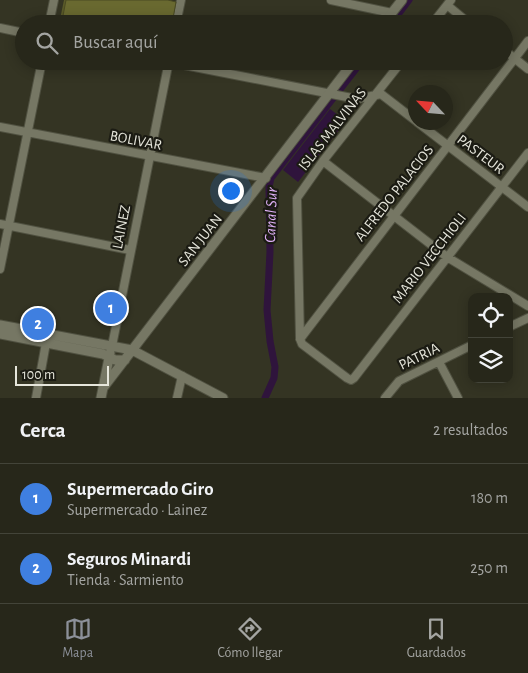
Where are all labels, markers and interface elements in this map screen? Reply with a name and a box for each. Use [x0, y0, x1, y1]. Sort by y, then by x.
search box [15, 15, 513, 70]
icon: search [33, 29, 61, 57]
text: Buscar aquí [73, 33, 158, 52]
street label: ISLAS MALVINAS [296, 85, 369, 173]
north arrow [408, 85, 453, 130]
street label: BOLIVAR [109, 128, 163, 153]
street label: PASTEUR [454, 132, 507, 177]
street label: ALFREDO PALACIOS [352, 142, 436, 244]
your location [218, 178, 244, 204]
water label: Canal Sur [262, 186, 280, 243]
street label: LAINEZ [110, 204, 133, 250]
street label: MARIO VECCHIOLI [390, 211, 469, 306]
street label: SAN JUAN [176, 212, 225, 269]
pin: 1 [95, 289, 127, 327]
map controls [468, 293, 513, 383]
button: locate [468, 293, 513, 338]
pin: 2 [22, 305, 54, 343]
button: layers [468, 338, 513, 383]
street label: PATRIA [396, 340, 442, 373]
scale bar [15, 363, 109, 386]
text: 100 m [22, 368, 55, 382]
text: Cerca [20, 420, 66, 441]
text: 2 resultados [433, 422, 508, 438]
text: Supermercado Giro [67, 480, 214, 499]
text: 1 [33, 490, 39, 506]
text: 180 m [471, 490, 508, 506]
text: Supermercado · Lainez [67, 502, 207, 518]
text: Seguros Minardi [67, 550, 191, 569]
text: 2 [32, 560, 40, 576]
text: 250 m [470, 560, 508, 576]
text: Tienda · Sarmiento [67, 572, 184, 588]
tab: Mapa [62, 615, 93, 662]
tab: Cómo llegar [218, 615, 282, 662]
tab: Guardados [407, 615, 466, 662]

